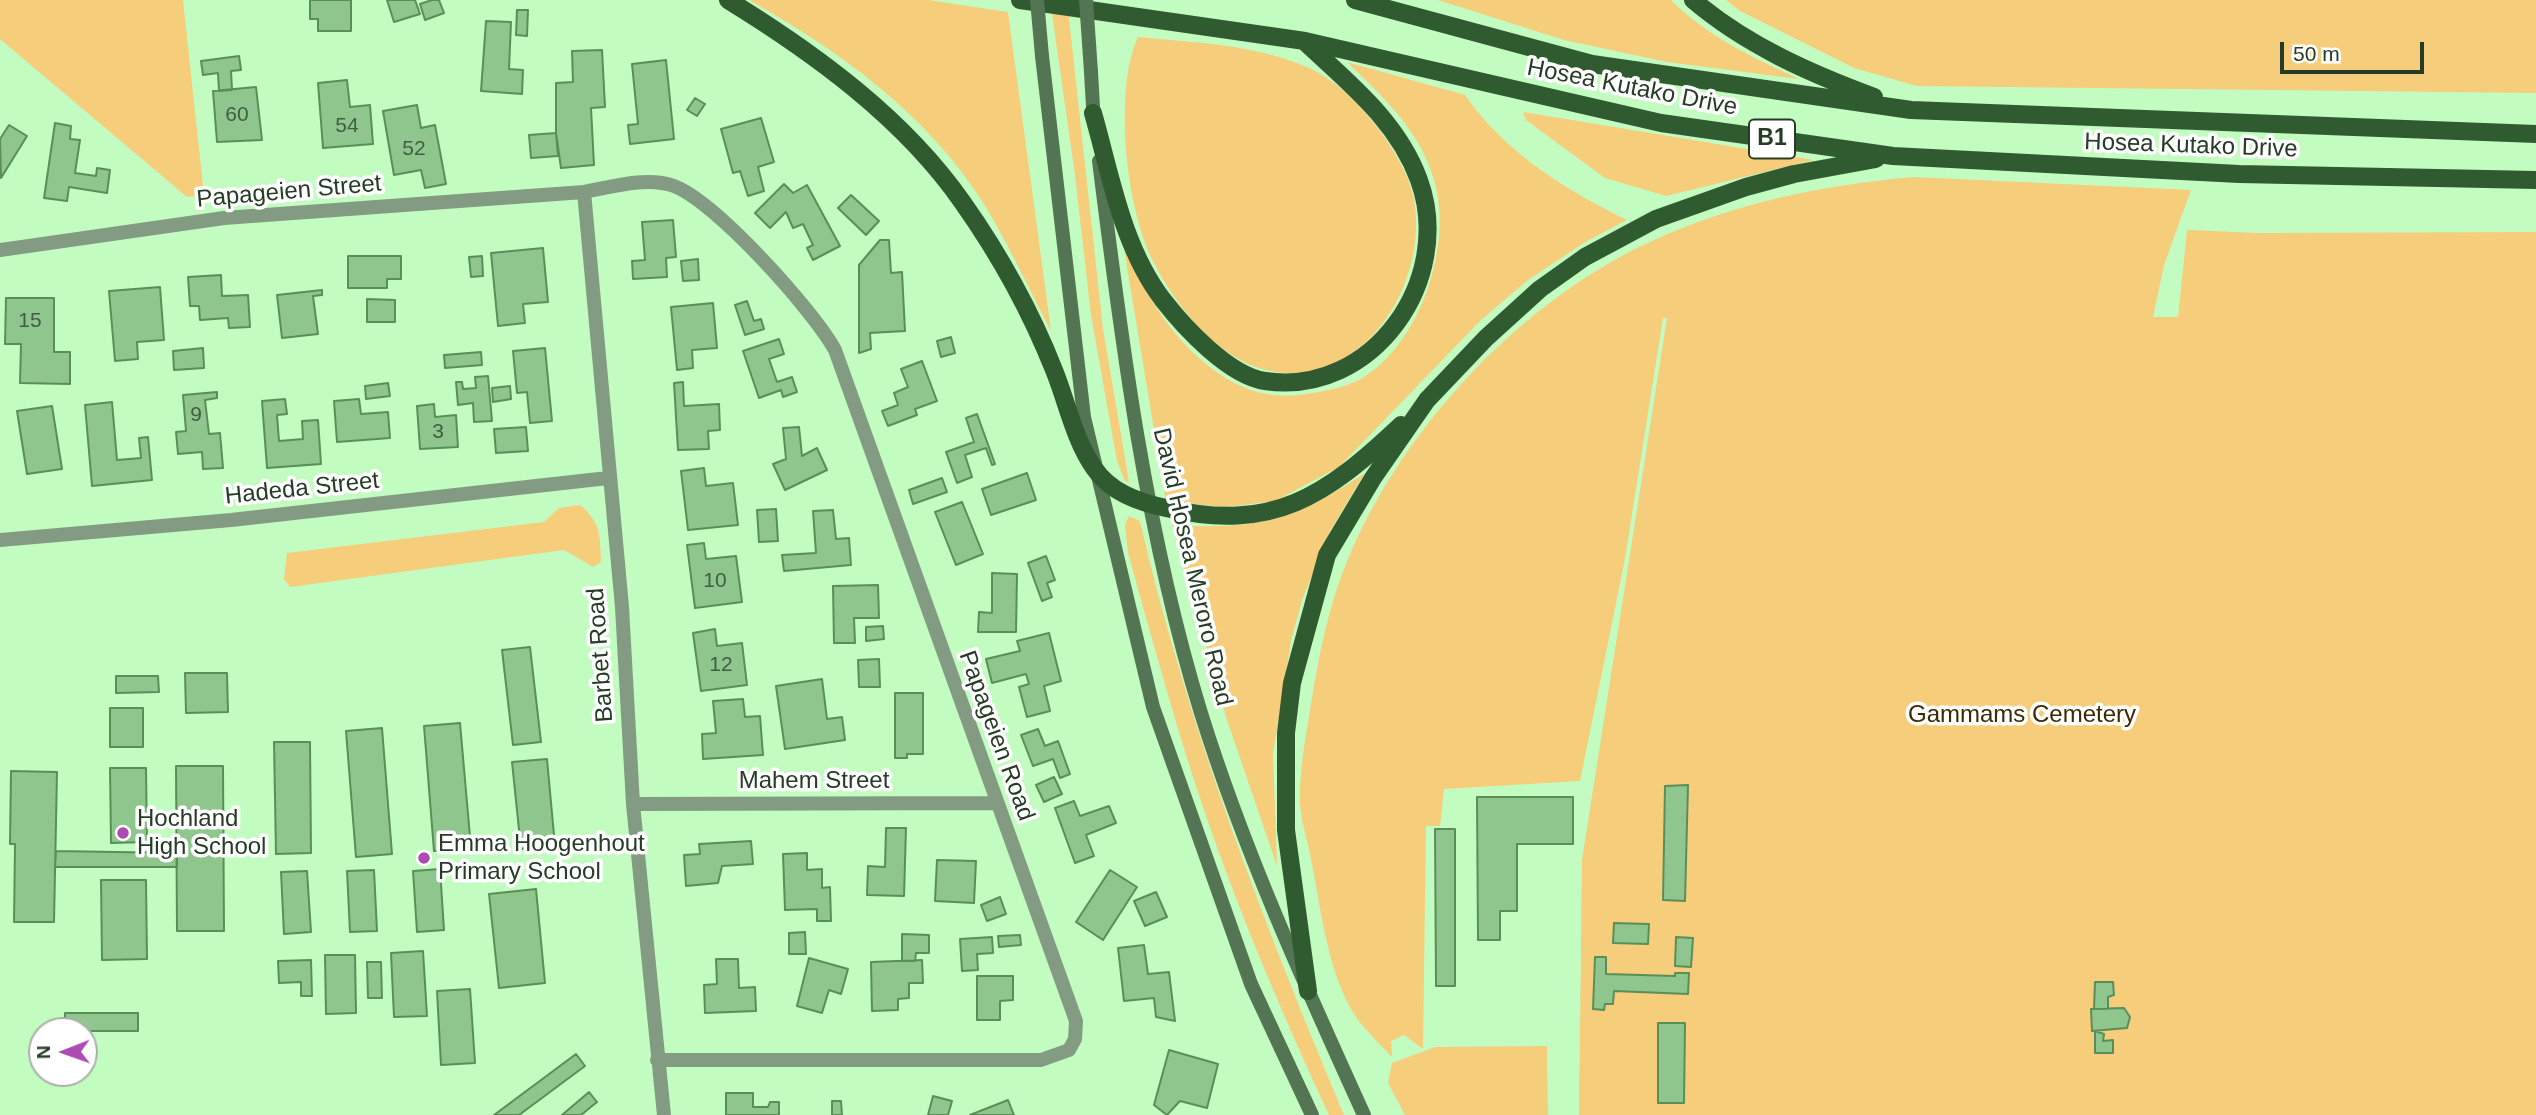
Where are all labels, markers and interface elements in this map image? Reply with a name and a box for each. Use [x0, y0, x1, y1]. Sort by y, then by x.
scale bar [2284, 28, 2428, 72]
text: 50 m [2293, 42, 2340, 65]
street label: Hosea Kutako Drive [1524, 54, 1740, 122]
house number: 60 [225, 102, 249, 128]
house number: 54 [335, 113, 359, 139]
road number: B1 [1749, 120, 1795, 158]
street label: Hosea Kutako Drive [2084, 128, 2298, 164]
house number: 52 [402, 136, 426, 162]
street label: Papageien Street [195, 170, 383, 214]
house number: 15 [18, 308, 42, 334]
house number: 9 [190, 402, 202, 428]
house number: 3 [432, 419, 444, 445]
street label: David Hosea Meroro Road [1146, 425, 1238, 709]
street label: Hadeda Street [224, 467, 380, 511]
house number: 10 [703, 568, 727, 594]
street label: Barbet Road [582, 587, 620, 723]
street label: Papageien Road [952, 647, 1040, 825]
house number: 12 [709, 652, 733, 678]
park label: Gammams Cemetery [1908, 701, 2136, 729]
street label: Mahem Street [739, 767, 889, 795]
place label: Hochland High School [137, 805, 266, 861]
marker: Hochland High School [115, 825, 131, 841]
place label: Emma Hoogenhout Primary School [438, 830, 645, 886]
marker: Emma Hoogenhout Primary School [416, 850, 432, 866]
north arrow [28, 1017, 98, 1087]
text: N [33, 1045, 54, 1059]

